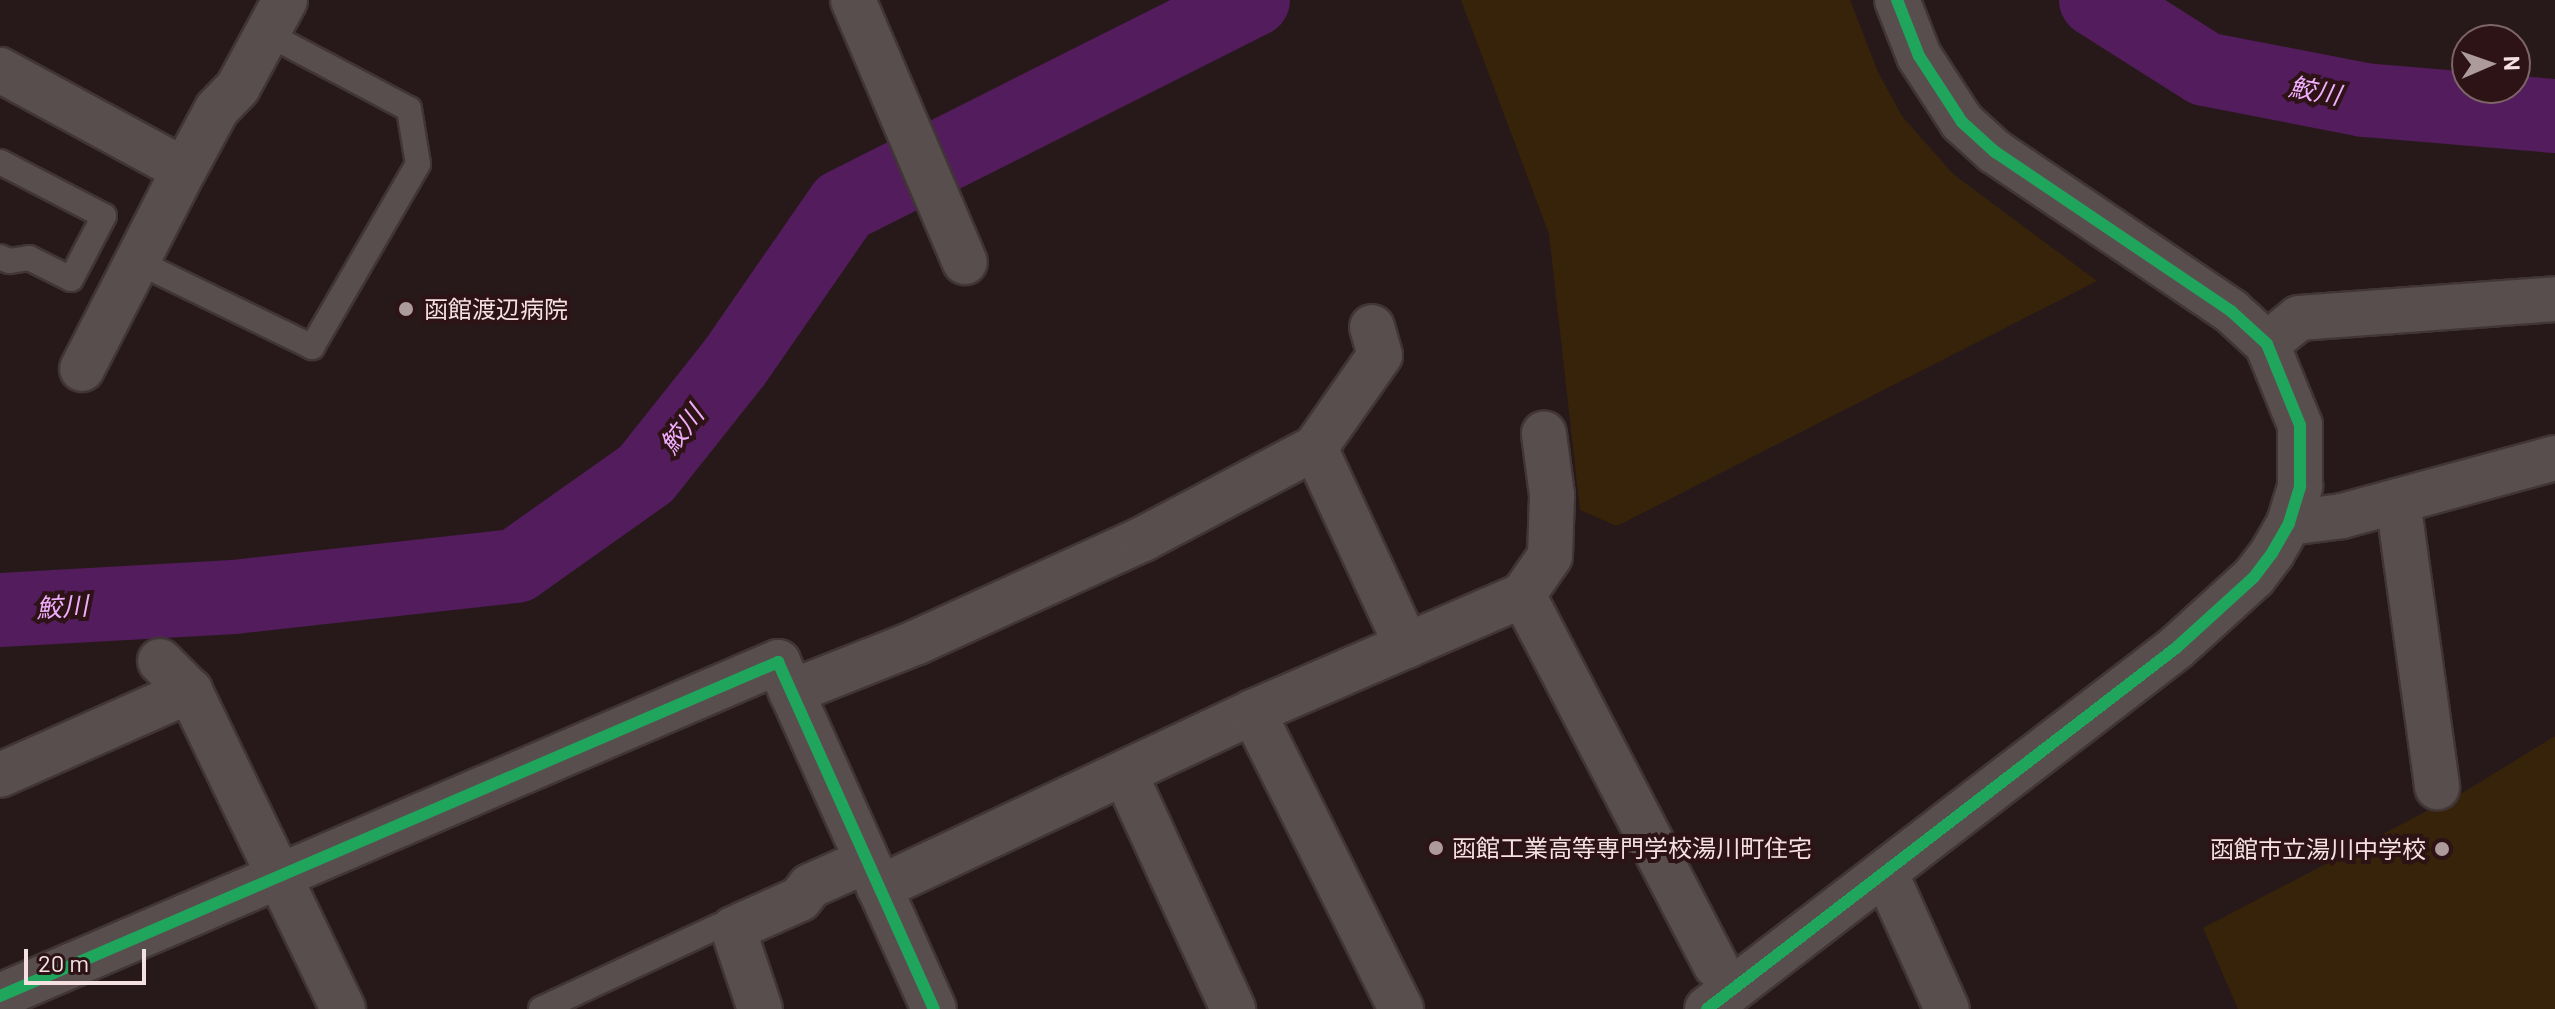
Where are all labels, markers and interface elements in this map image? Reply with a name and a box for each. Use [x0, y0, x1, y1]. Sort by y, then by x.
north arrow [2451, 24, 2531, 104]
text: N [2500, 55, 2526, 71]
water label: 鮫川 [2287, 70, 2343, 110]
place label: 函館渡辺病院 [424, 295, 568, 323]
marker: 函館渡辺病院 [395, 298, 417, 320]
water label: 鮫川 [653, 399, 709, 459]
water label: 鮫川 [35, 589, 89, 623]
place label: 函館工業高等専門学校湯川町住宅 [1452, 834, 1812, 862]
place label: 函館市立湯川中学校 [2210, 835, 2426, 863]
marker: 函館工業高等専門学校湯川町住宅 [1427, 839, 1445, 857]
marker: 函館市立湯川中学校 [2433, 840, 2451, 858]
scale bar [28, 933, 150, 983]
text: 20 m [38, 948, 89, 977]

